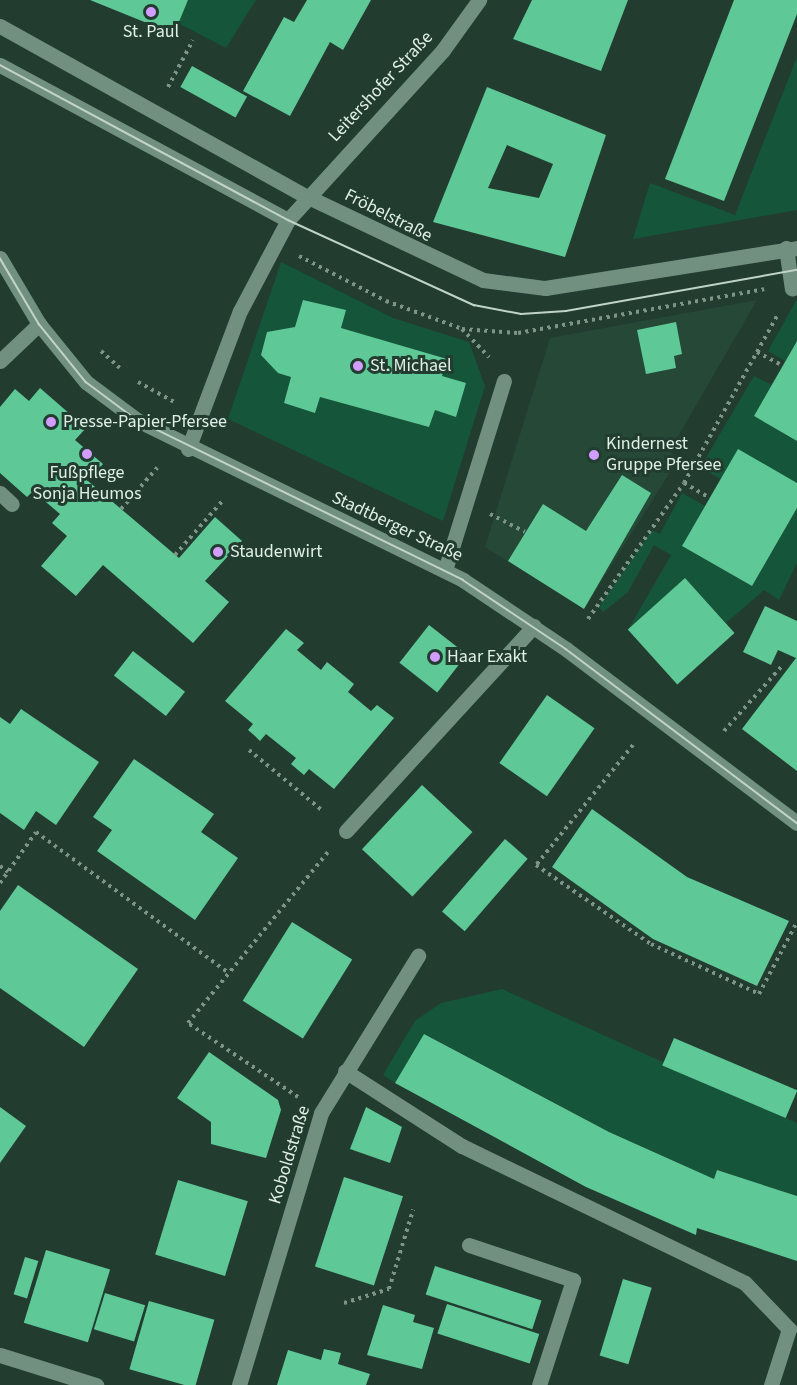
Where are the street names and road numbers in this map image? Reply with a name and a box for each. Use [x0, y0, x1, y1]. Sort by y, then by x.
street label: Leitershofer Straße [324, 27, 438, 147]
street label: Fröbelstraße [341, 185, 435, 247]
street label: Stadtberger Straße [328, 487, 466, 567]
street label: Koboldstraße [265, 1103, 315, 1207]

